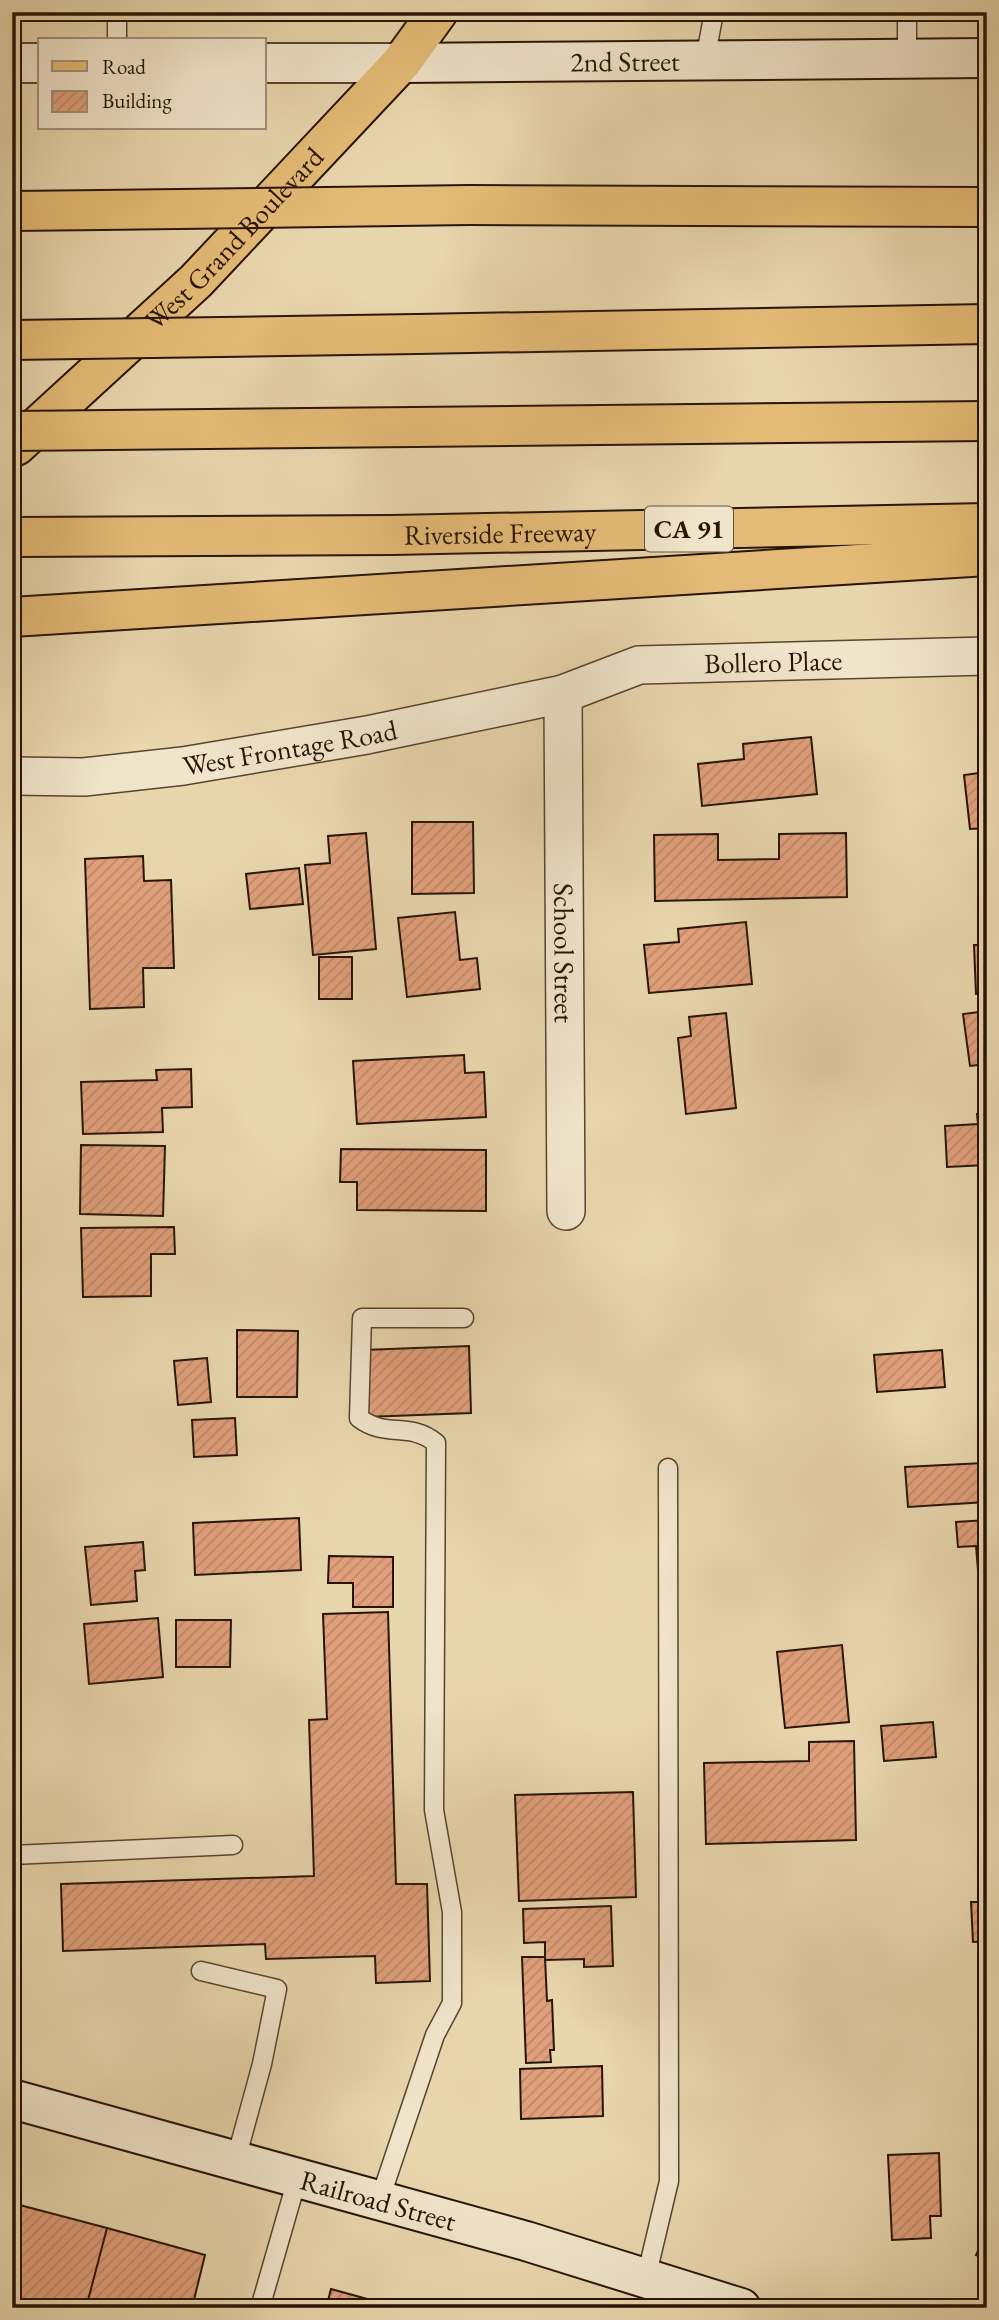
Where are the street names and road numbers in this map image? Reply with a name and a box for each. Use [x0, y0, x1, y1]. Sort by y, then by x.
street label: 2nd Street [570, 43, 680, 80]
street label: West Grand Boulevard [136, 138, 332, 338]
road number: CA 91 [645, 506, 733, 552]
street label: Riverside Freeway [403, 513, 597, 553]
street label: Bollero Place [704, 642, 843, 681]
street label: West Frontage Road [180, 711, 401, 784]
street label: School Street [546, 883, 583, 1023]
street label: Railroad Street [296, 2162, 460, 2239]

